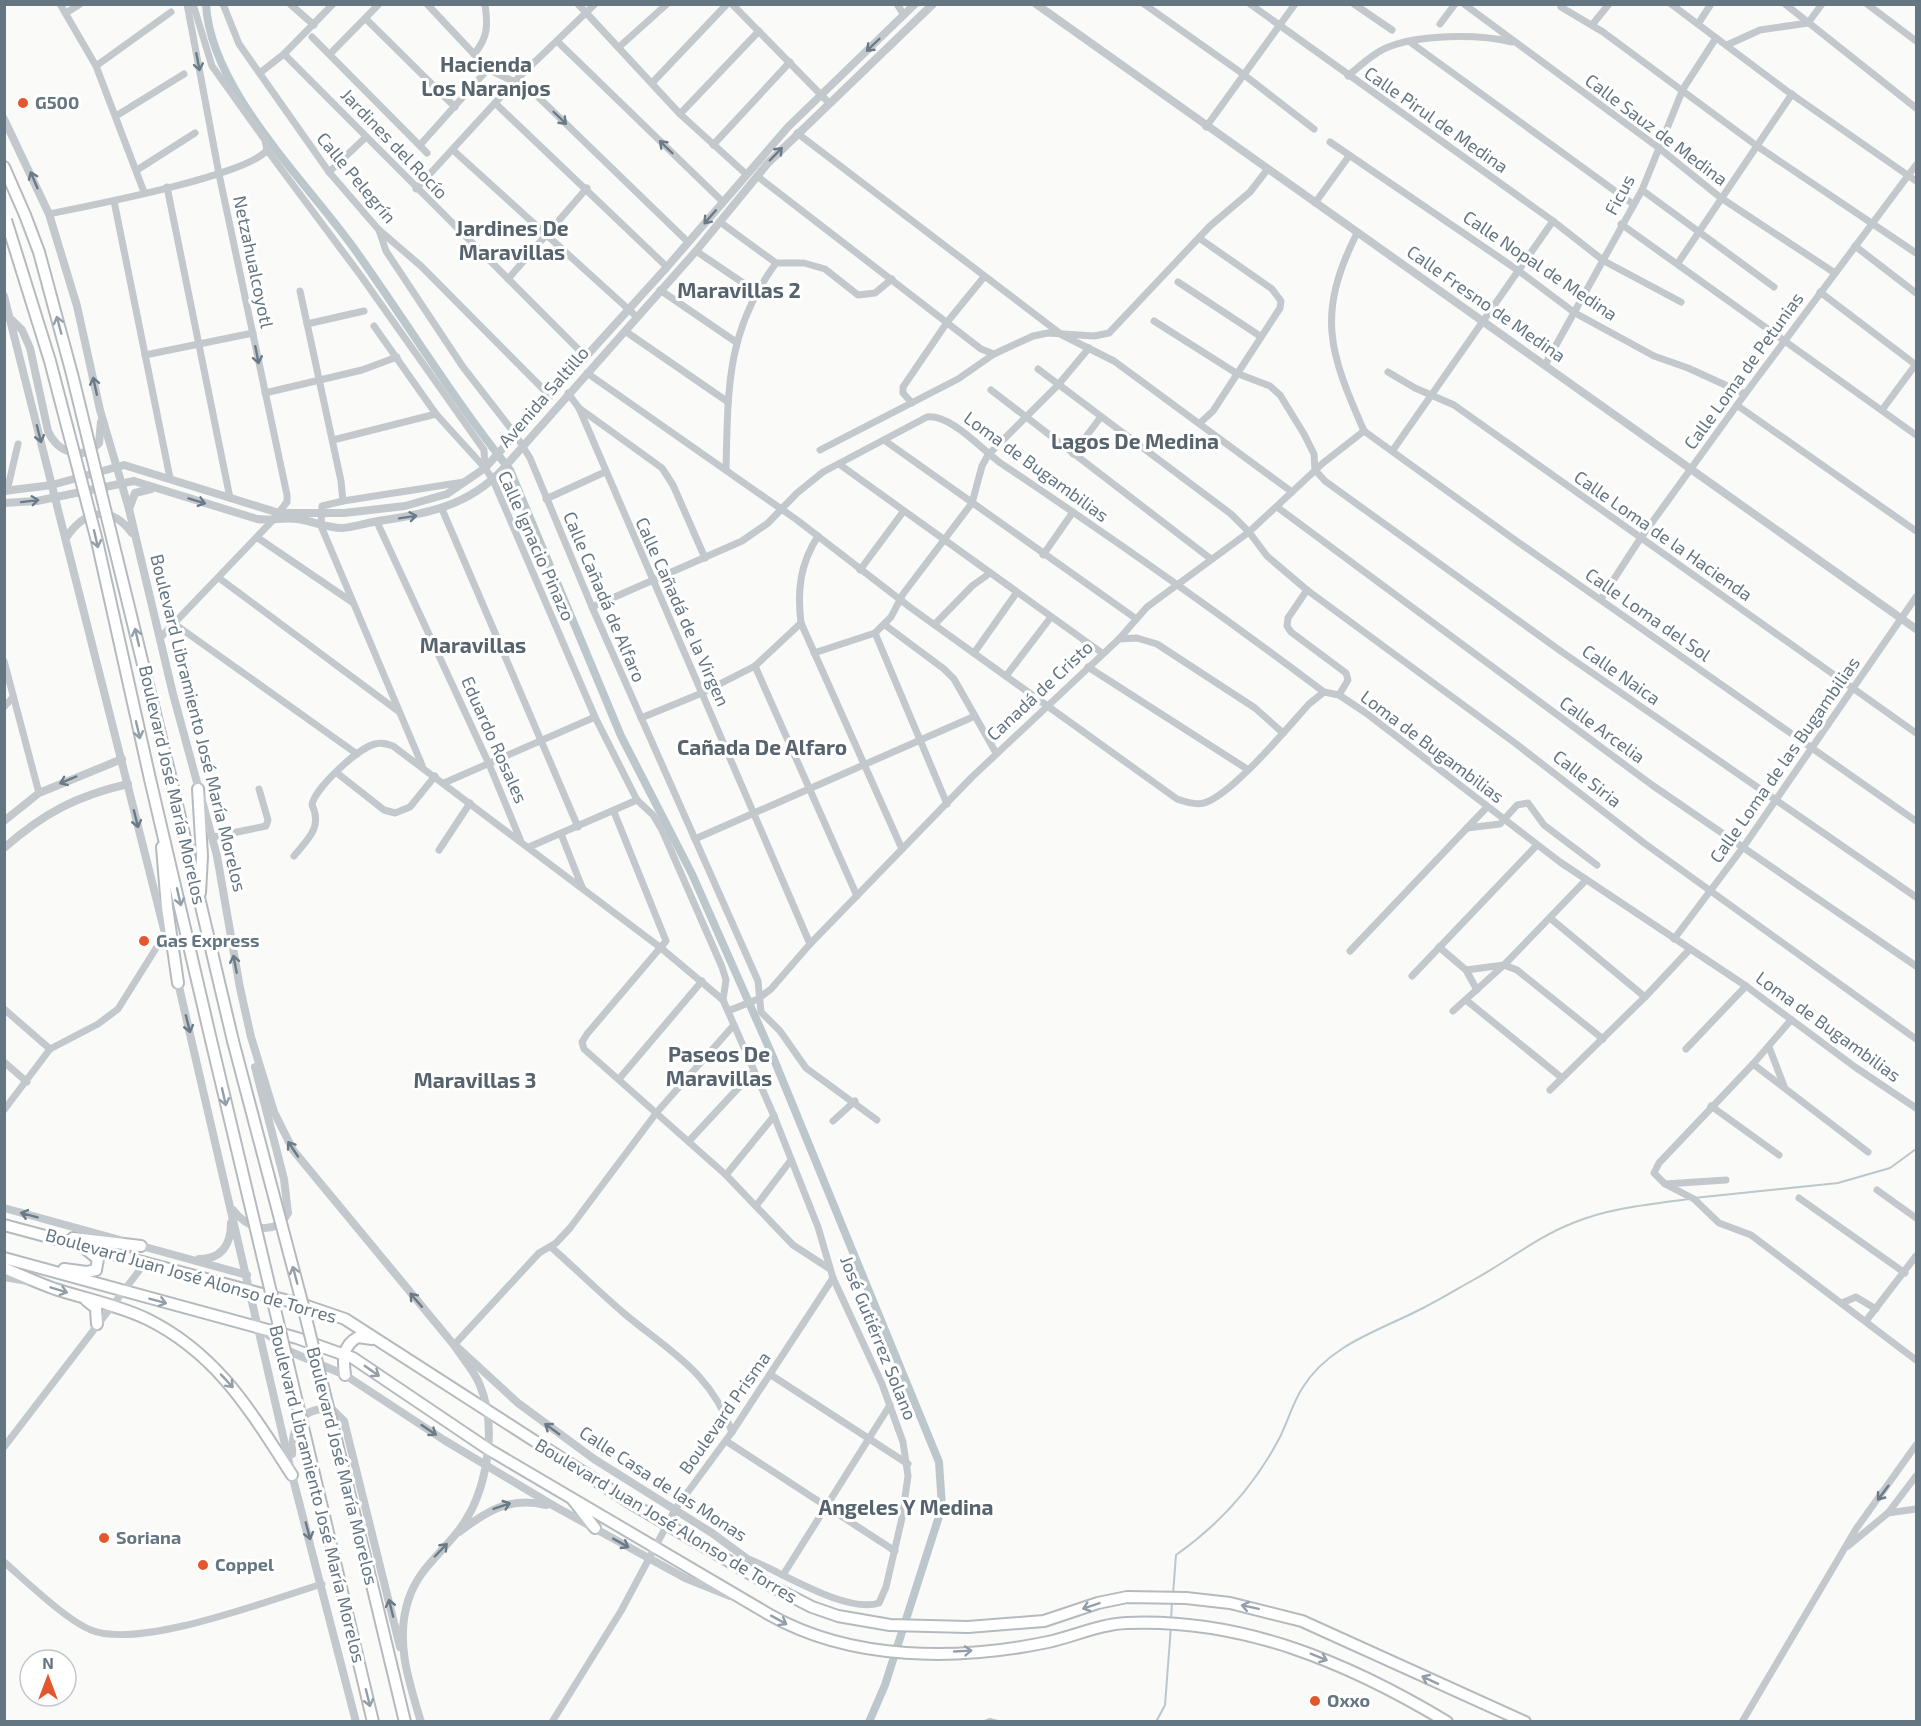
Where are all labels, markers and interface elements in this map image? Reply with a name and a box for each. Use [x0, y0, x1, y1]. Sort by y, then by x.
one-way arrow [865, 37, 880, 52]
district label: Hacienda Los Naranjos [421, 51, 551, 100]
one-way arrow [193, 52, 204, 71]
street label: Calle Pirul de Medina [1360, 61, 1513, 177]
street label: Calle Sauz de Medina [1581, 69, 1732, 190]
street label: Jardines del Rocío [337, 84, 453, 203]
place label: G500 [35, 91, 79, 113]
marker: G500 [16, 96, 30, 110]
one-way arrow [552, 111, 567, 125]
street label: Calle Pelegrín [312, 127, 401, 227]
one-way arrow [658, 140, 673, 154]
one-way arrow [769, 146, 784, 161]
one-way arrow [28, 171, 39, 189]
street label: Ficus [1599, 171, 1639, 218]
street label: Netzahualcoyotl [229, 194, 279, 331]
street label: Calle Nopal de Medina [1459, 205, 1622, 325]
one-way arrow [703, 209, 717, 224]
district label: Jardines De Maravillas [455, 215, 569, 264]
street label: Calle Fresno de Medina [1403, 240, 1570, 366]
district label: Maravillas 2 [677, 277, 801, 302]
street label: Calle Loma de Petunias [1679, 288, 1808, 453]
one-way arrow [53, 316, 64, 335]
street label: Avenida Saltillo [493, 341, 593, 451]
one-way arrow [252, 345, 263, 364]
one-way arrow [89, 377, 100, 397]
street label: Loma de Bugambilias [960, 406, 1113, 526]
one-way arrow [34, 425, 46, 444]
district label: Lagos De Medina [1051, 428, 1219, 453]
street label: Calle Loma de la Hacienda [1570, 465, 1757, 605]
street label: Calle Ignacio Pinazo [494, 467, 580, 624]
one-way arrow [19, 496, 39, 507]
one-way arrow [187, 497, 206, 508]
street label: Calle Cañadá de Alfaro [559, 508, 651, 685]
one-way arrow [397, 511, 417, 522]
street label: Calle Cañadá de la Virgen [631, 514, 735, 710]
one-way arrow [90, 529, 102, 548]
street label: Boulevard Libramiento José María Morelos [146, 552, 252, 894]
street label: Calle Loma del Sol [1582, 563, 1716, 666]
one-way arrow [131, 628, 142, 647]
district label: Maravillas [420, 632, 526, 657]
street label: Canadá de Cristo [982, 636, 1097, 745]
street label: Calle Naica [1578, 639, 1665, 709]
street label: Calle Loma de las Bugambilias [1704, 652, 1864, 867]
street label: Boulevard José María Morelos [135, 663, 211, 906]
street label: Eduardo Rosales [457, 673, 533, 806]
street label: Loma de Bugambilias [1357, 685, 1509, 807]
street label: Calle Arcelia [1556, 691, 1650, 768]
one-way arrow [132, 720, 144, 739]
district label: Cañada De Alfaro [677, 734, 847, 759]
street label: Calle Siria [1549, 745, 1626, 812]
one-way arrow [59, 775, 77, 786]
one-way arrow [131, 809, 143, 828]
one-way arrow [173, 888, 185, 907]
place label: Gas Express [156, 929, 260, 951]
marker: Gas Express [137, 934, 151, 948]
one-way arrow [229, 955, 240, 974]
street label: Loma de Bugambilias [1752, 966, 1905, 1086]
one-way arrow [183, 1015, 195, 1034]
district label: Paseos De Maravillas [666, 1041, 772, 1090]
district label: Maravillas 3 [414, 1067, 537, 1092]
one-way arrow [219, 1088, 231, 1107]
one-way arrow [287, 1141, 299, 1158]
one-way arrow [20, 1208, 39, 1220]
street label: Boulevard Juan José Alonso de Torres [43, 1223, 339, 1327]
street label: José Gutiérrez Solano [836, 1252, 922, 1423]
one-way arrow [289, 1266, 301, 1285]
one-way arrow [49, 1285, 68, 1296]
one-way arrow [409, 1293, 423, 1308]
one-way arrow [148, 1296, 167, 1308]
street label: Boulevard Libramiento José María Morelos [265, 1323, 371, 1665]
street label: Boulevard José María Morelos [303, 1344, 383, 1587]
street label: Boulevard Prisma [674, 1347, 775, 1478]
one-way arrow [364, 1365, 380, 1377]
one-way arrow [220, 1374, 234, 1389]
street label: Calle Casa de las Monas [576, 1421, 752, 1546]
one-way arrow [545, 1423, 561, 1436]
one-way arrow [420, 1424, 436, 1436]
street label: Boulevard Juan José Alonso de Torres [531, 1433, 802, 1607]
one-way arrow [1877, 1484, 1889, 1500]
district label: Angeles Y Medina [819, 1494, 993, 1519]
one-way arrow [492, 1500, 511, 1511]
one-way arrow [303, 1521, 314, 1540]
place label: Soriana [116, 1526, 181, 1548]
marker: Soriana [97, 1531, 111, 1545]
one-way arrow [611, 1538, 629, 1549]
one-way arrow [433, 1543, 448, 1558]
place label: Coppel [215, 1553, 274, 1575]
marker: Coppel [196, 1558, 210, 1572]
one-way arrow [384, 1599, 396, 1618]
one-way arrow [1082, 1601, 1101, 1612]
one-way arrow [1241, 1601, 1260, 1612]
one-way arrow [770, 1614, 787, 1626]
one-way arrow [952, 1646, 972, 1657]
north arrow [18, 1648, 78, 1708]
one-way arrow [1310, 1652, 1328, 1663]
text: N [42, 1653, 54, 1672]
one-way arrow [1421, 1674, 1439, 1686]
one-way arrow [362, 1688, 374, 1707]
place label: Oxxo [1327, 1689, 1370, 1711]
marker: Oxxo [1308, 1694, 1322, 1708]

